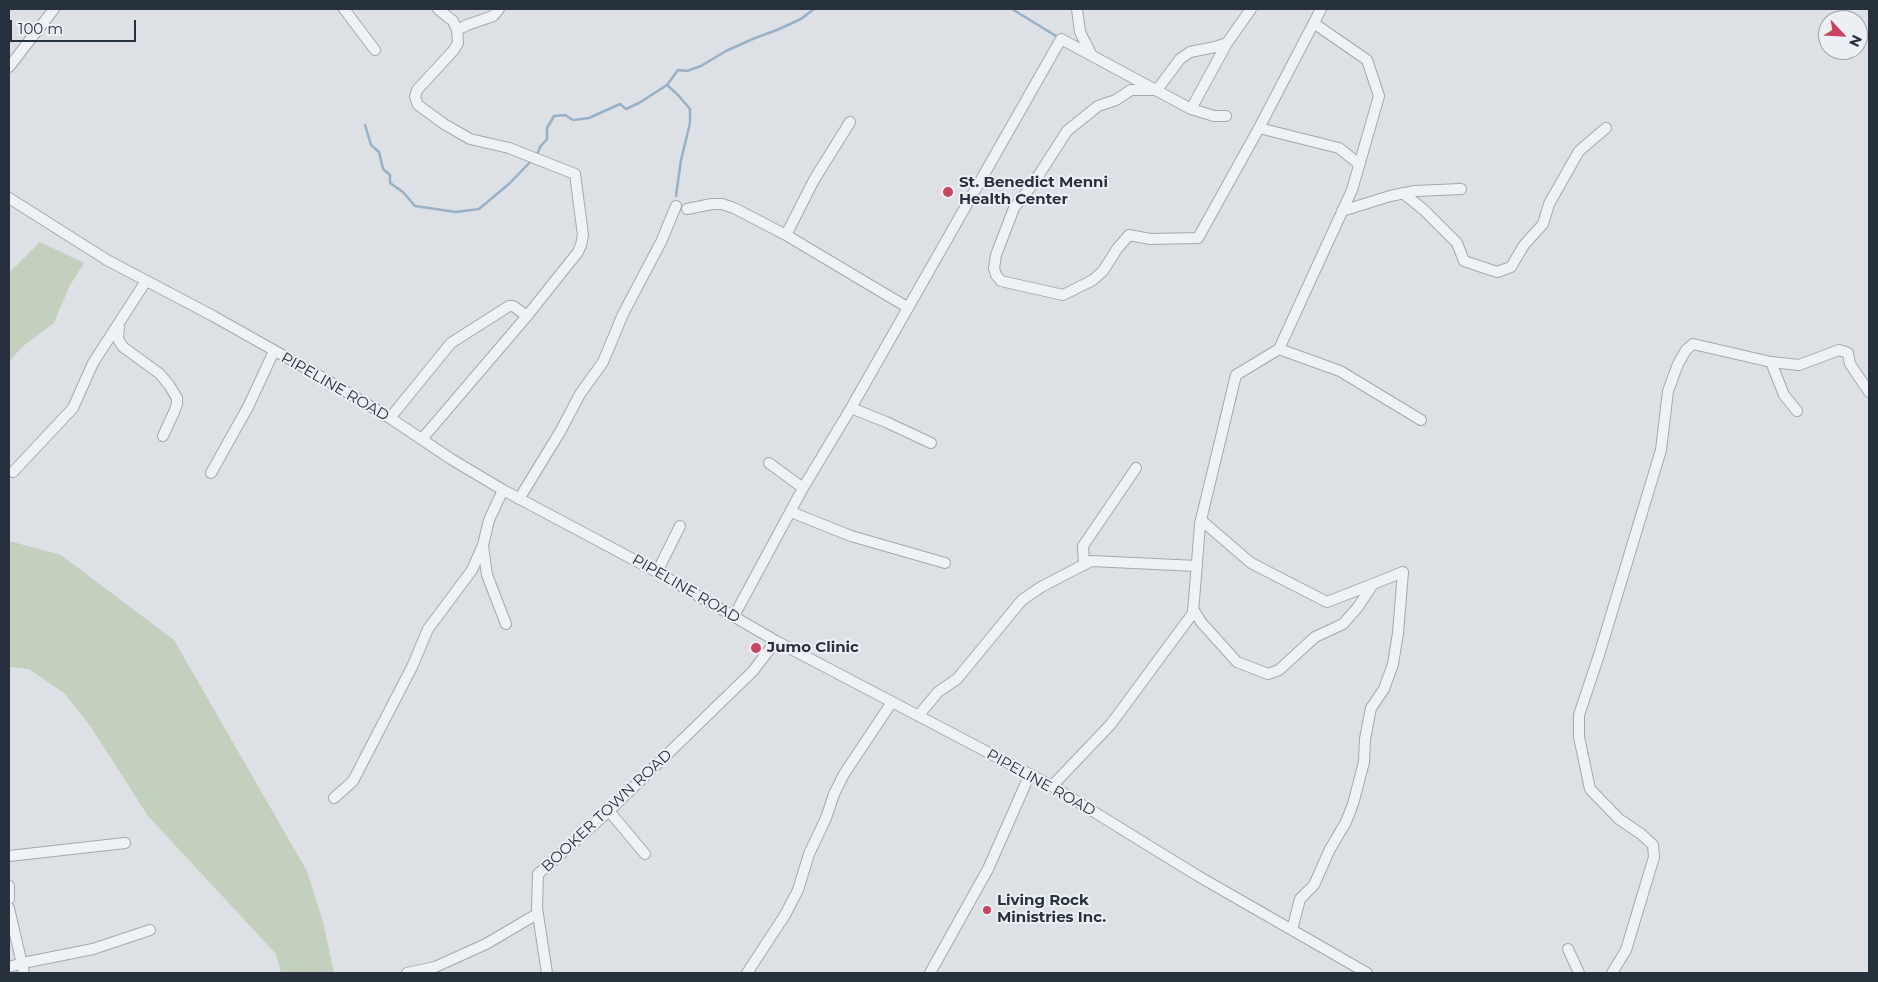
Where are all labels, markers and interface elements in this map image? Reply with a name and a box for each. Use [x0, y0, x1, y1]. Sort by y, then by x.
scale bar [12, 10, 139, 42]
north arrow [1818, 10, 1868, 60]
text: 100 m [18, 19, 63, 38]
text: N [1845, 32, 1866, 50]
place label: St. Benedict Menni Health Center [959, 174, 1108, 209]
marker: St. Benedict Menni Health Center [941, 185, 955, 199]
street label: PIPELINE ROAD [278, 349, 392, 425]
street label: PIPELINE ROAD [629, 551, 743, 627]
place label: Jumo Clinic [767, 639, 859, 657]
marker: Jumo Clinic [749, 641, 763, 655]
street label: BOOKER TOWN ROAD [538, 746, 676, 876]
street label: PIPELINE ROAD [983, 746, 1099, 820]
place label: Living Rock Ministries Inc. [997, 892, 1106, 927]
marker: Living Rock Ministries Inc. [981, 904, 993, 916]

